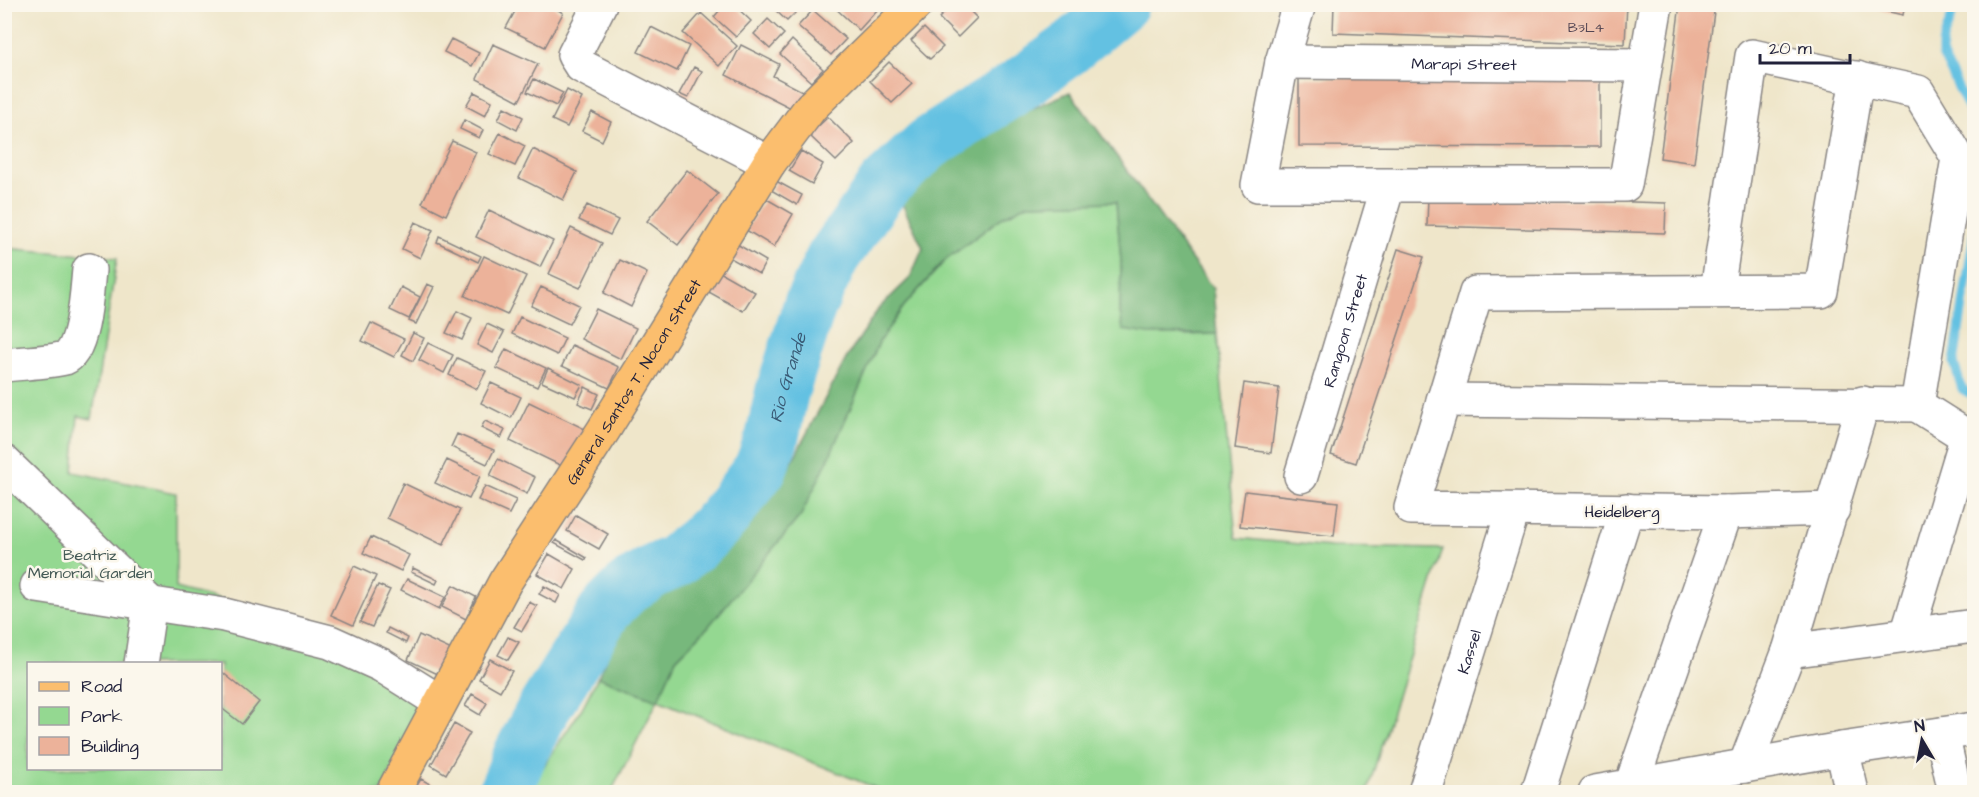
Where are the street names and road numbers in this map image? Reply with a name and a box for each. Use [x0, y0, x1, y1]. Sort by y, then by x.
street label: Marapi Street [1411, 53, 1517, 76]
street label: Rangoon Street [1318, 271, 1373, 390]
street label: General Santos T. Nocon Street [561, 274, 707, 489]
street label: Heidelberg [1585, 501, 1659, 524]
street label: Kassel [1453, 627, 1487, 677]

